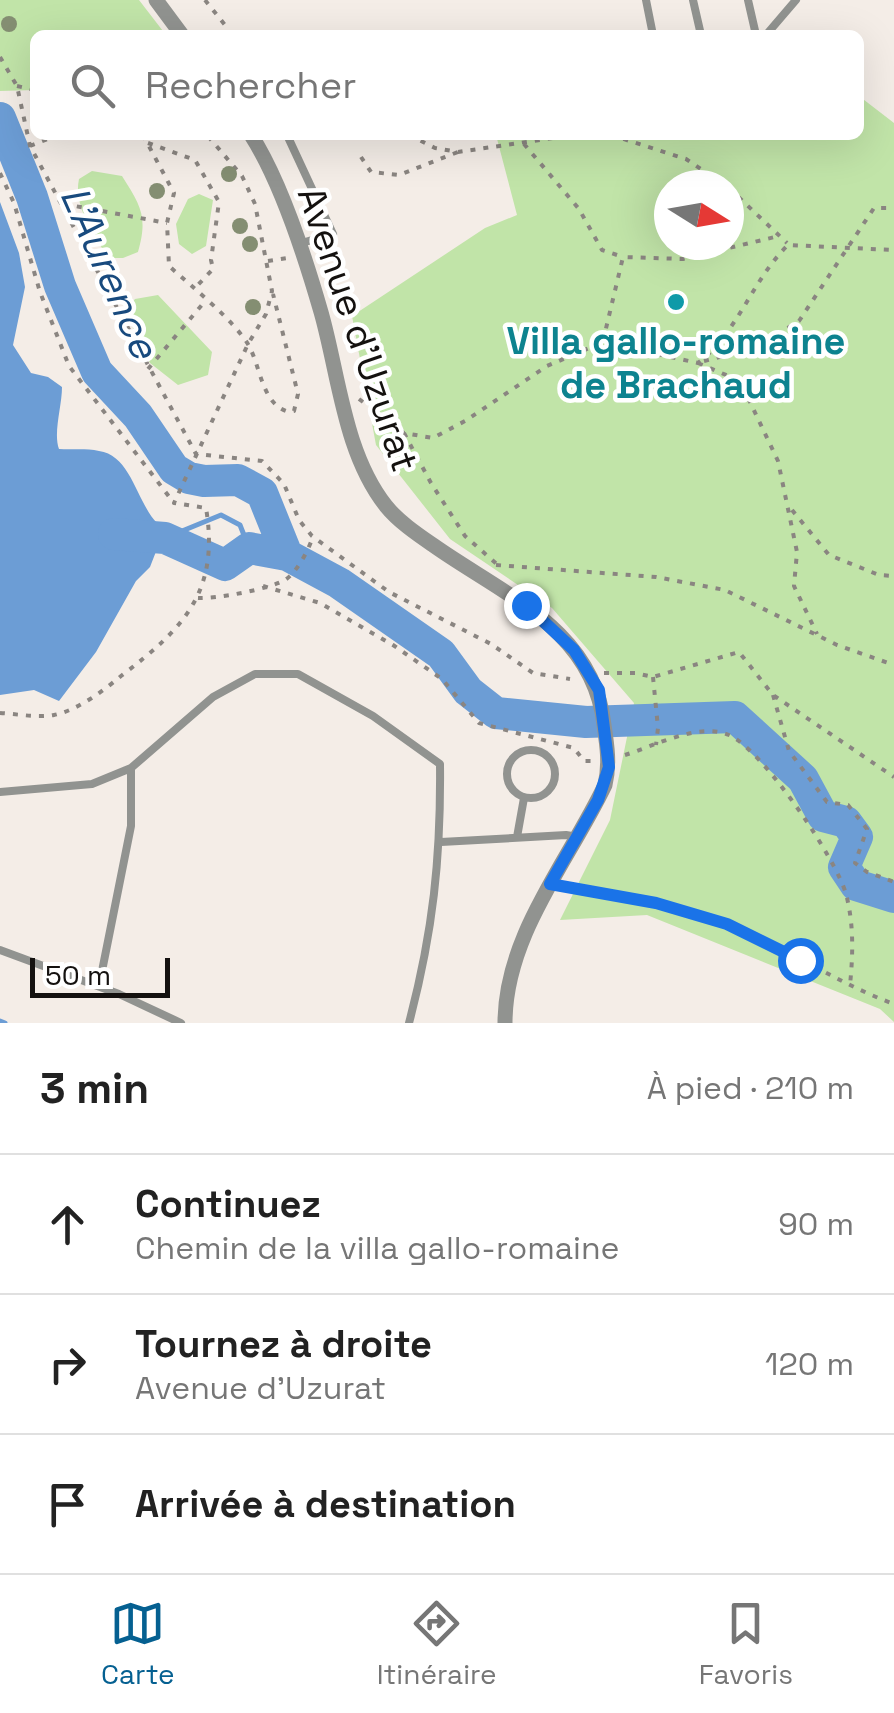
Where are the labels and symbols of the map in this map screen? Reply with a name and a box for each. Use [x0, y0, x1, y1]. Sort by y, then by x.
north arrow [654, 170, 744, 260]
water label: L'Aurence [49, 178, 171, 368]
street label: Avenue d'Uzurat [287, 180, 429, 478]
marker: Villa gallo-romaine de Brachaud [665, 291, 687, 313]
place label: Villa gallo-romaine de Brachaud [507, 317, 846, 409]
route end [504, 583, 550, 629]
route start [778, 938, 824, 984]
scale bar [30, 953, 170, 998]

